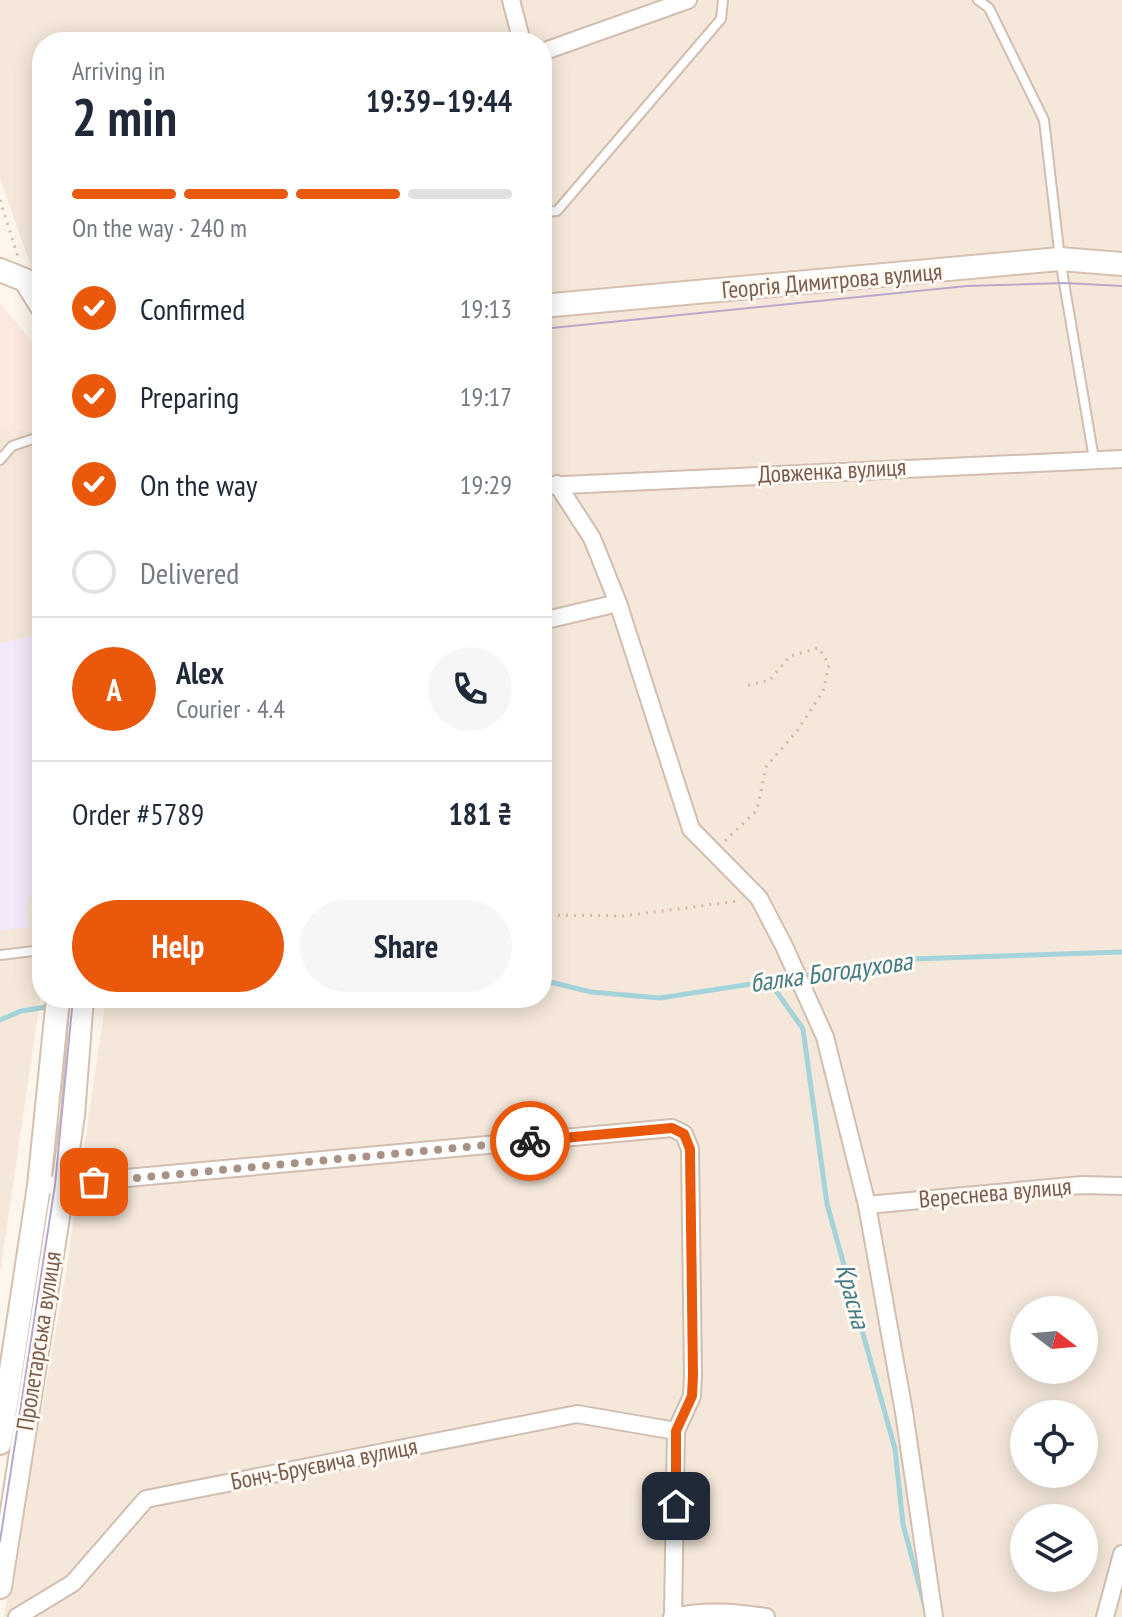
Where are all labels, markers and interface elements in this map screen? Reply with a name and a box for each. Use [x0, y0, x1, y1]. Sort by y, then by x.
text: Arriving in [72, 54, 165, 87]
text: 19:39–19:44 [366, 81, 512, 120]
text: 2 min [72, 83, 177, 150]
text: On the way · 240 m [72, 211, 247, 244]
street label: Георгія Димитрова вулиця [720, 255, 943, 306]
icon: check [72, 286, 116, 330]
text: Confirmed [140, 289, 245, 328]
text: 19:13 [460, 292, 512, 325]
icon: check [72, 374, 116, 418]
text: Preparing [140, 377, 239, 416]
text: 19:17 [460, 380, 512, 413]
street label: Довженка вулиця [757, 451, 907, 490]
icon: check [72, 462, 116, 506]
text: On the way [140, 465, 257, 504]
text: 19:29 [460, 468, 512, 501]
text: Delivered [140, 553, 239, 592]
button: phone [428, 647, 512, 731]
text: Alex [176, 653, 224, 692]
text: A [106, 670, 122, 709]
text: Courier · 4.4 [176, 692, 285, 725]
text: Order #5789 [72, 794, 204, 833]
text: 181 ₴ [448, 794, 512, 833]
button: Help [72, 900, 284, 992]
button: Share [300, 900, 512, 992]
water label: балка Богодухова [748, 944, 916, 999]
courier [490, 1101, 570, 1181]
icon: bike [508, 1119, 552, 1163]
pin [60, 1148, 128, 1216]
icon: bag [72, 1160, 116, 1204]
street label: Вереснева вулиця [917, 1170, 1073, 1215]
street label: Пролетарська вулиця [9, 1249, 68, 1433]
water label: Красна [829, 1260, 878, 1333]
north arrow [1010, 1296, 1098, 1384]
map controls [1010, 1296, 1098, 1592]
button: locate [1010, 1400, 1098, 1488]
street label: Бонч-Бруєвича вулиця [228, 1430, 420, 1497]
pin [642, 1472, 710, 1540]
icon: home [654, 1484, 698, 1528]
button: layers [1010, 1504, 1098, 1592]

